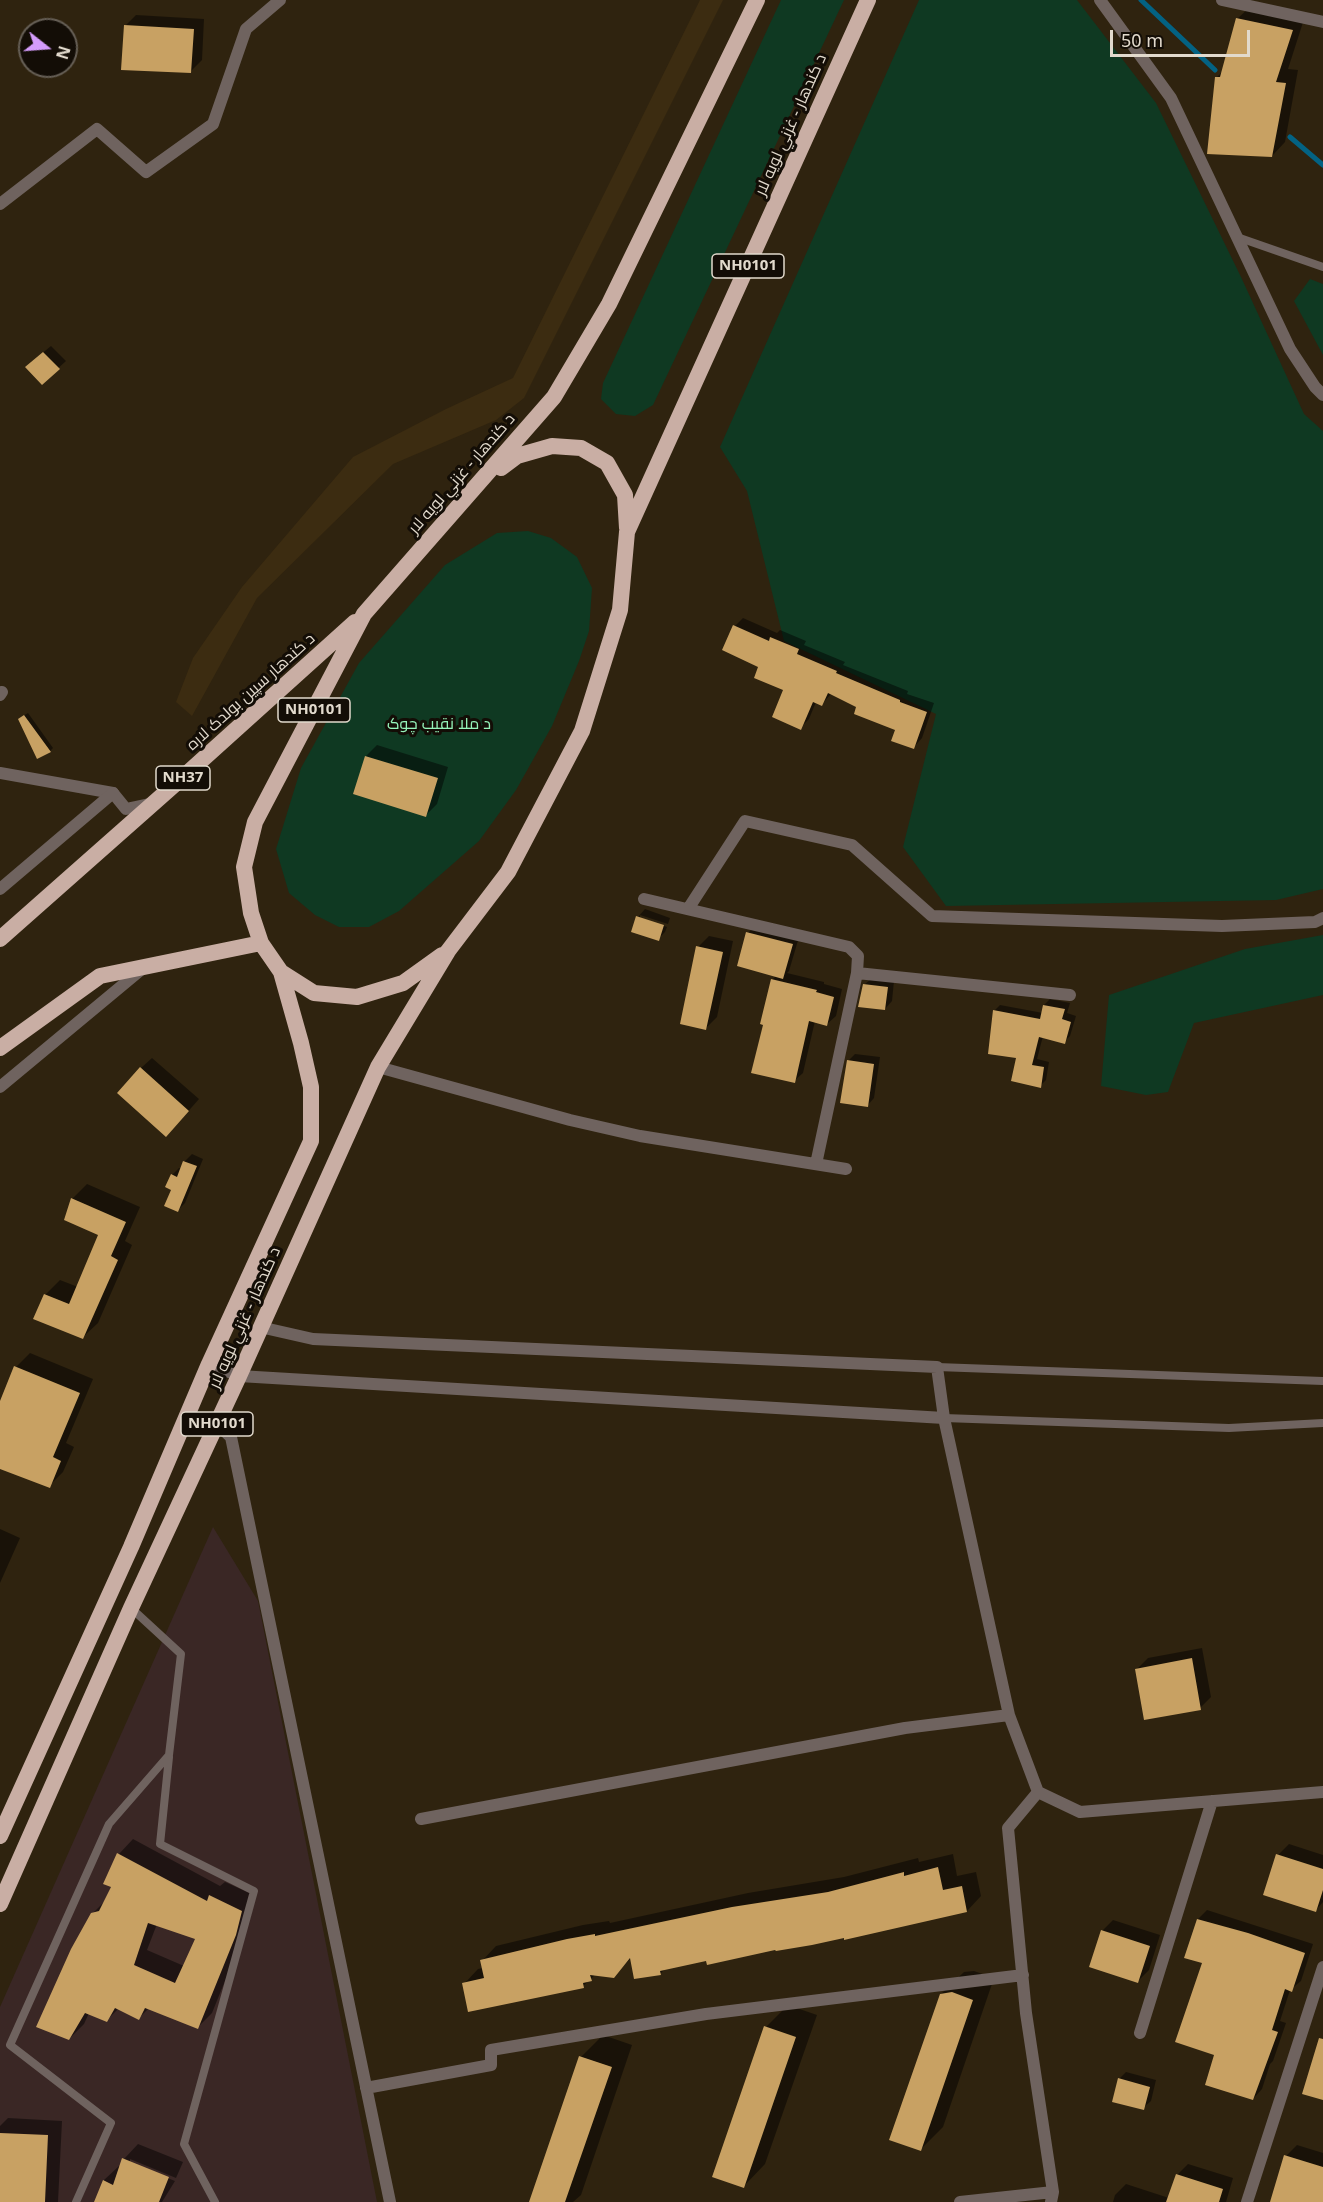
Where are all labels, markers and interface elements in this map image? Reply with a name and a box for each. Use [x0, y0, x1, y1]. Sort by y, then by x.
north arrow [18, 18, 78, 78]
scale bar [1113, 18, 1252, 56]
text: 50 m [1121, 28, 1163, 52]
text: N [51, 43, 76, 62]
street label: د کندهار - غزني لويه لار [751, 51, 831, 199]
road number: NH0101 [712, 254, 784, 278]
street label: د کندهار - غزني لويه لار [405, 410, 519, 538]
street label: د کندهار سپین بولدک لاره [183, 629, 319, 755]
road number: NH0101 [278, 698, 350, 722]
park label: د ملا نقيب چوک [387, 714, 491, 734]
road number: NH37 [156, 766, 210, 790]
street label: د کندهار - غزني لويه لار [205, 1244, 285, 1392]
road number: NH0101 [181, 1412, 253, 1436]

